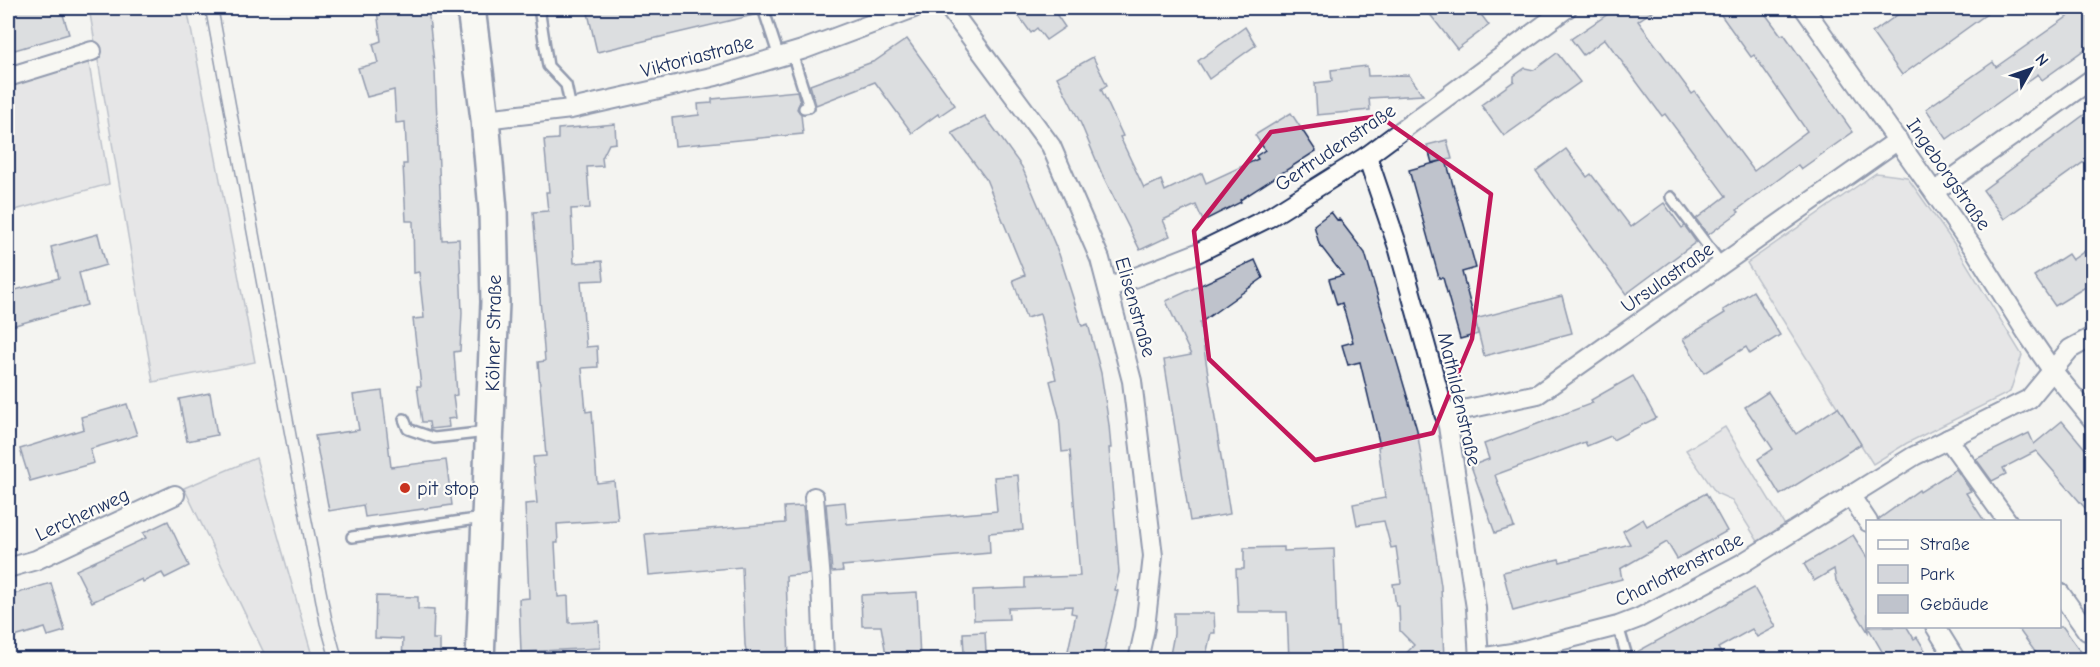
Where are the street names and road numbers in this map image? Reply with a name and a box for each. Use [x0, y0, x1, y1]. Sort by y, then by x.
street label: Viktoriastraße [638, 30, 756, 83]
street label: Gertrudenstraße [1271, 99, 1400, 196]
street label: Ingeborgstraße [1902, 114, 1996, 235]
street label: Ursulastraße [1617, 237, 1718, 318]
street label: Elisenstraße [1110, 255, 1161, 360]
street label: Kölner Straße [481, 274, 506, 392]
street label: Mathildenstraße [1433, 330, 1486, 468]
street label: Lerchenweg [32, 483, 133, 546]
street label: Charlottenstraße [1611, 527, 1747, 612]

